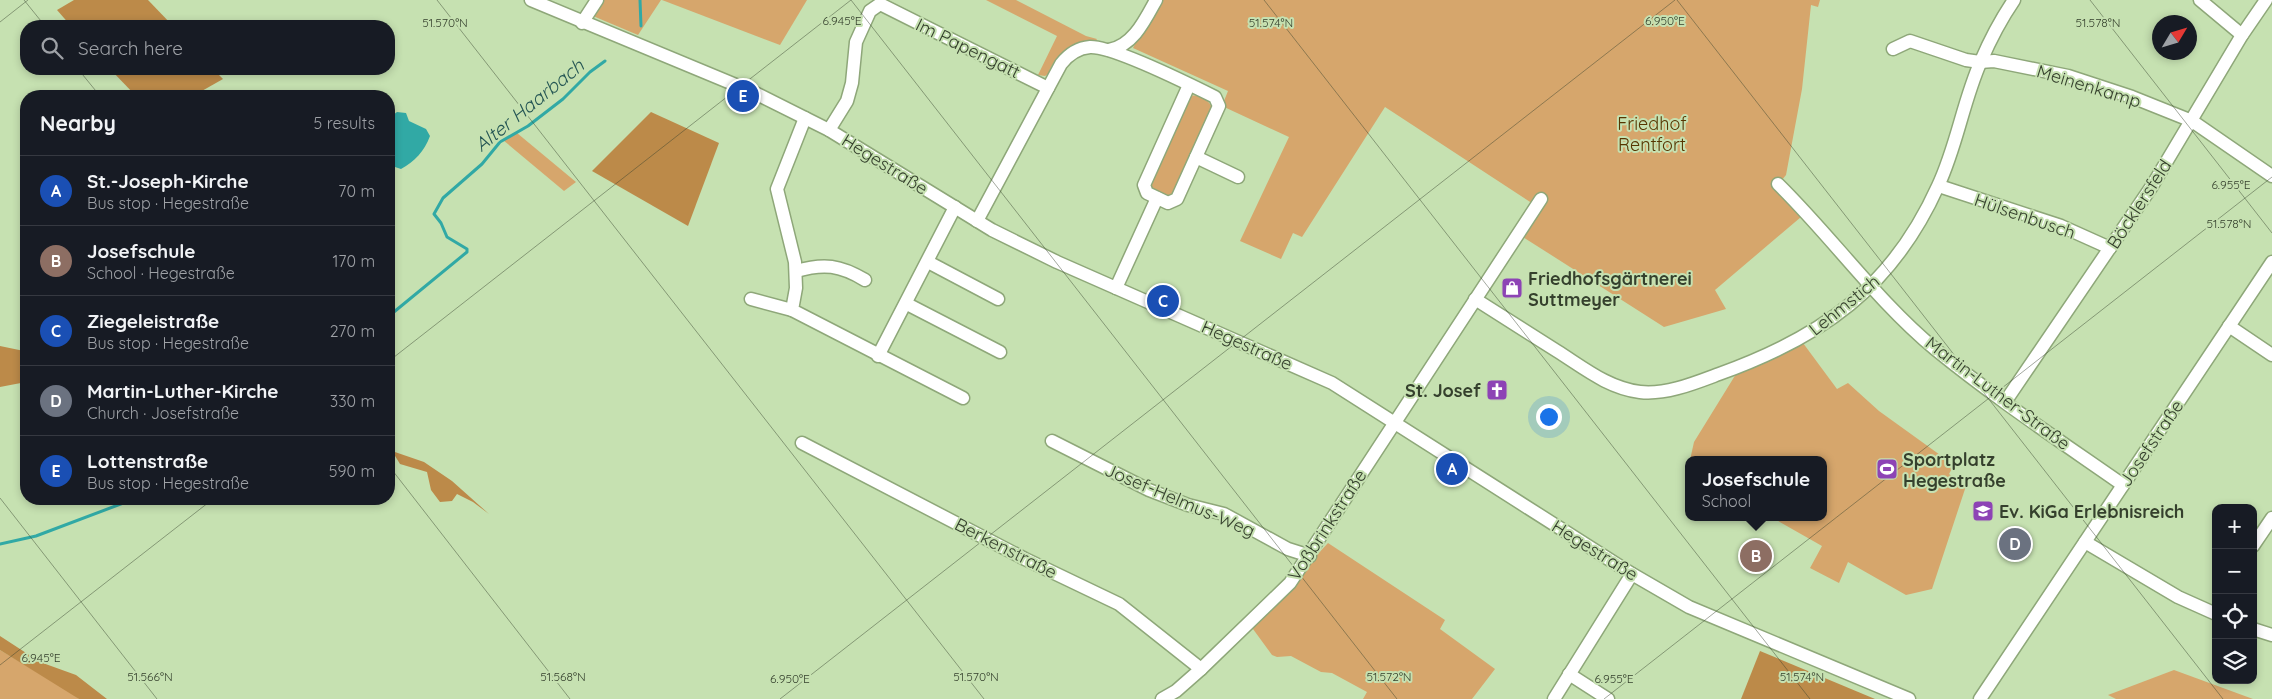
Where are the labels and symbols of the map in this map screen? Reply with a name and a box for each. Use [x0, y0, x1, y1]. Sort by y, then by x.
text: 6.945°E [822, 13, 862, 28]
street label: Im Papengatt [912, 13, 1024, 83]
text: 6.950°E [1645, 13, 1685, 28]
text: 51.570°N [422, 15, 468, 30]
text: 51.574°N [1249, 15, 1293, 30]
text: 51.578°N [2075, 15, 2121, 30]
north arrow [2152, 15, 2197, 60]
water label: Alter Haarbach [469, 53, 590, 157]
street label: Meinenkamp [2034, 59, 2144, 113]
pin: E [727, 77, 759, 115]
park label: Friedhof Rentfort [1617, 112, 1687, 156]
street label: Hegestraße [838, 128, 932, 200]
street label: Böcklersfeld [2102, 155, 2176, 253]
text: 6.955°E [2211, 177, 2251, 192]
street label: Hülsenbusch [1971, 188, 2079, 244]
text: 51.578°N [2206, 216, 2252, 231]
place label: Friedhofsgärtnerei Suttmeyer [1528, 267, 1692, 311]
street label: Lehmstich [1804, 270, 1884, 340]
shop icon: Friedhofsgärtnerei Suttmeyer [1500, 276, 1524, 300]
pin: C [1147, 282, 1179, 320]
street label: Hegestraße [1198, 315, 1296, 375]
street label: Martin-Luther-Straße [1921, 331, 2075, 455]
church icon: St. Josef [1485, 378, 1509, 402]
place label: St. Josef [1405, 379, 1481, 402]
street label: Josefstraße [2114, 395, 2188, 491]
your location [1536, 404, 1562, 430]
place label: Sportplatz Hegestraße [1903, 448, 2006, 492]
pin: A [1436, 450, 1468, 488]
sports icon: Sportplatz Hegestraße [1875, 457, 1899, 481]
street label: Josef-Helmus-Weg [1101, 458, 1259, 542]
street label: Voßbrinkstraße [1282, 465, 1372, 585]
school or university icon: Ev. KiGa Erlebnisreich [1971, 499, 1995, 523]
place label: Ev. KiGa Erlebnisreich [1999, 500, 2184, 523]
street label: Berkenstraße [951, 512, 1061, 584]
street label: Hegestraße [1548, 514, 1642, 586]
pin: D [1999, 525, 2031, 563]
pin: B [1740, 537, 1772, 575]
text: 6.945°E [21, 650, 61, 665]
text: 51.566°N [127, 669, 173, 684]
text: 51.568°N [540, 669, 586, 684]
text: 51.570°N [953, 669, 999, 684]
text: 51.572°N [1366, 669, 1412, 684]
text: 51.574°N [1780, 669, 1824, 684]
text: 6.950°E [770, 671, 810, 686]
text: 6.955°E [1594, 671, 1634, 686]

